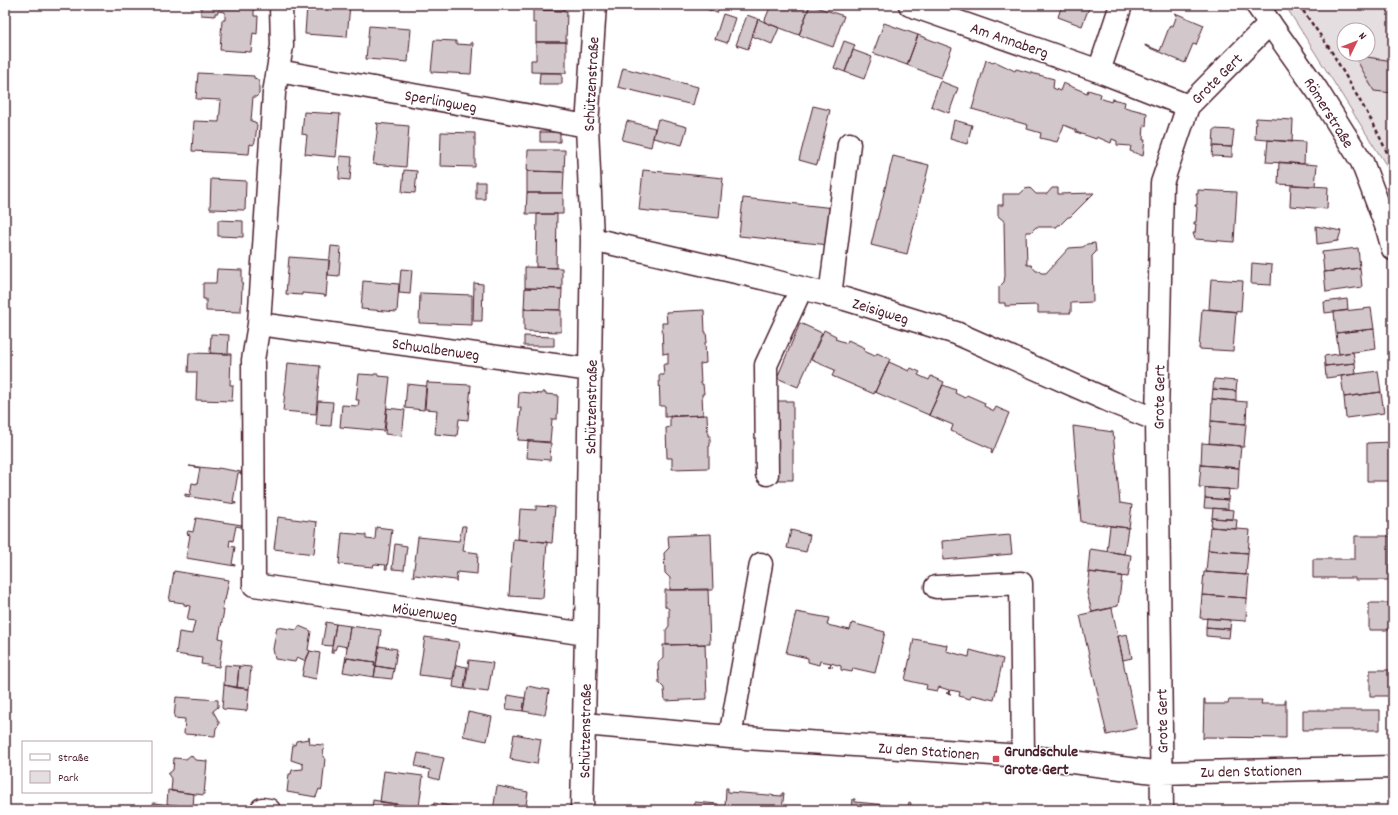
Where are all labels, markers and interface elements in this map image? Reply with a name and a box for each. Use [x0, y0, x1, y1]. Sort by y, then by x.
street label: Am Annaberg [967, 17, 1051, 65]
north arrow [1336, 22, 1376, 62]
text: N [1354, 29, 1370, 44]
street label: Schützenstraße [579, 36, 606, 132]
street label: Grote Gert [1187, 49, 1249, 111]
street label: Römerstraße [1297, 73, 1359, 153]
street label: Sperlingweg [403, 85, 478, 120]
street label: Zeisigweg [849, 293, 911, 332]
street label: Schwalbenweg [390, 333, 481, 368]
street label: Schützenstraße [580, 359, 605, 455]
street label: Grote Gert [1148, 364, 1173, 430]
street label: Möwenweg [391, 598, 459, 629]
street label: Schützenstraße [574, 683, 599, 779]
street label: Grote Gert [1151, 688, 1176, 754]
street label: Zu den Stationen [877, 737, 980, 768]
legend [22, 741, 152, 793]
place label: Grundschule Grote Gert [1004, 741, 1078, 782]
text: Straße [58, 750, 89, 767]
marker: Grundschule Grote Gert [991, 754, 1001, 764]
street label: Zu den Stationen [1200, 760, 1302, 785]
text: Park [58, 770, 79, 787]

